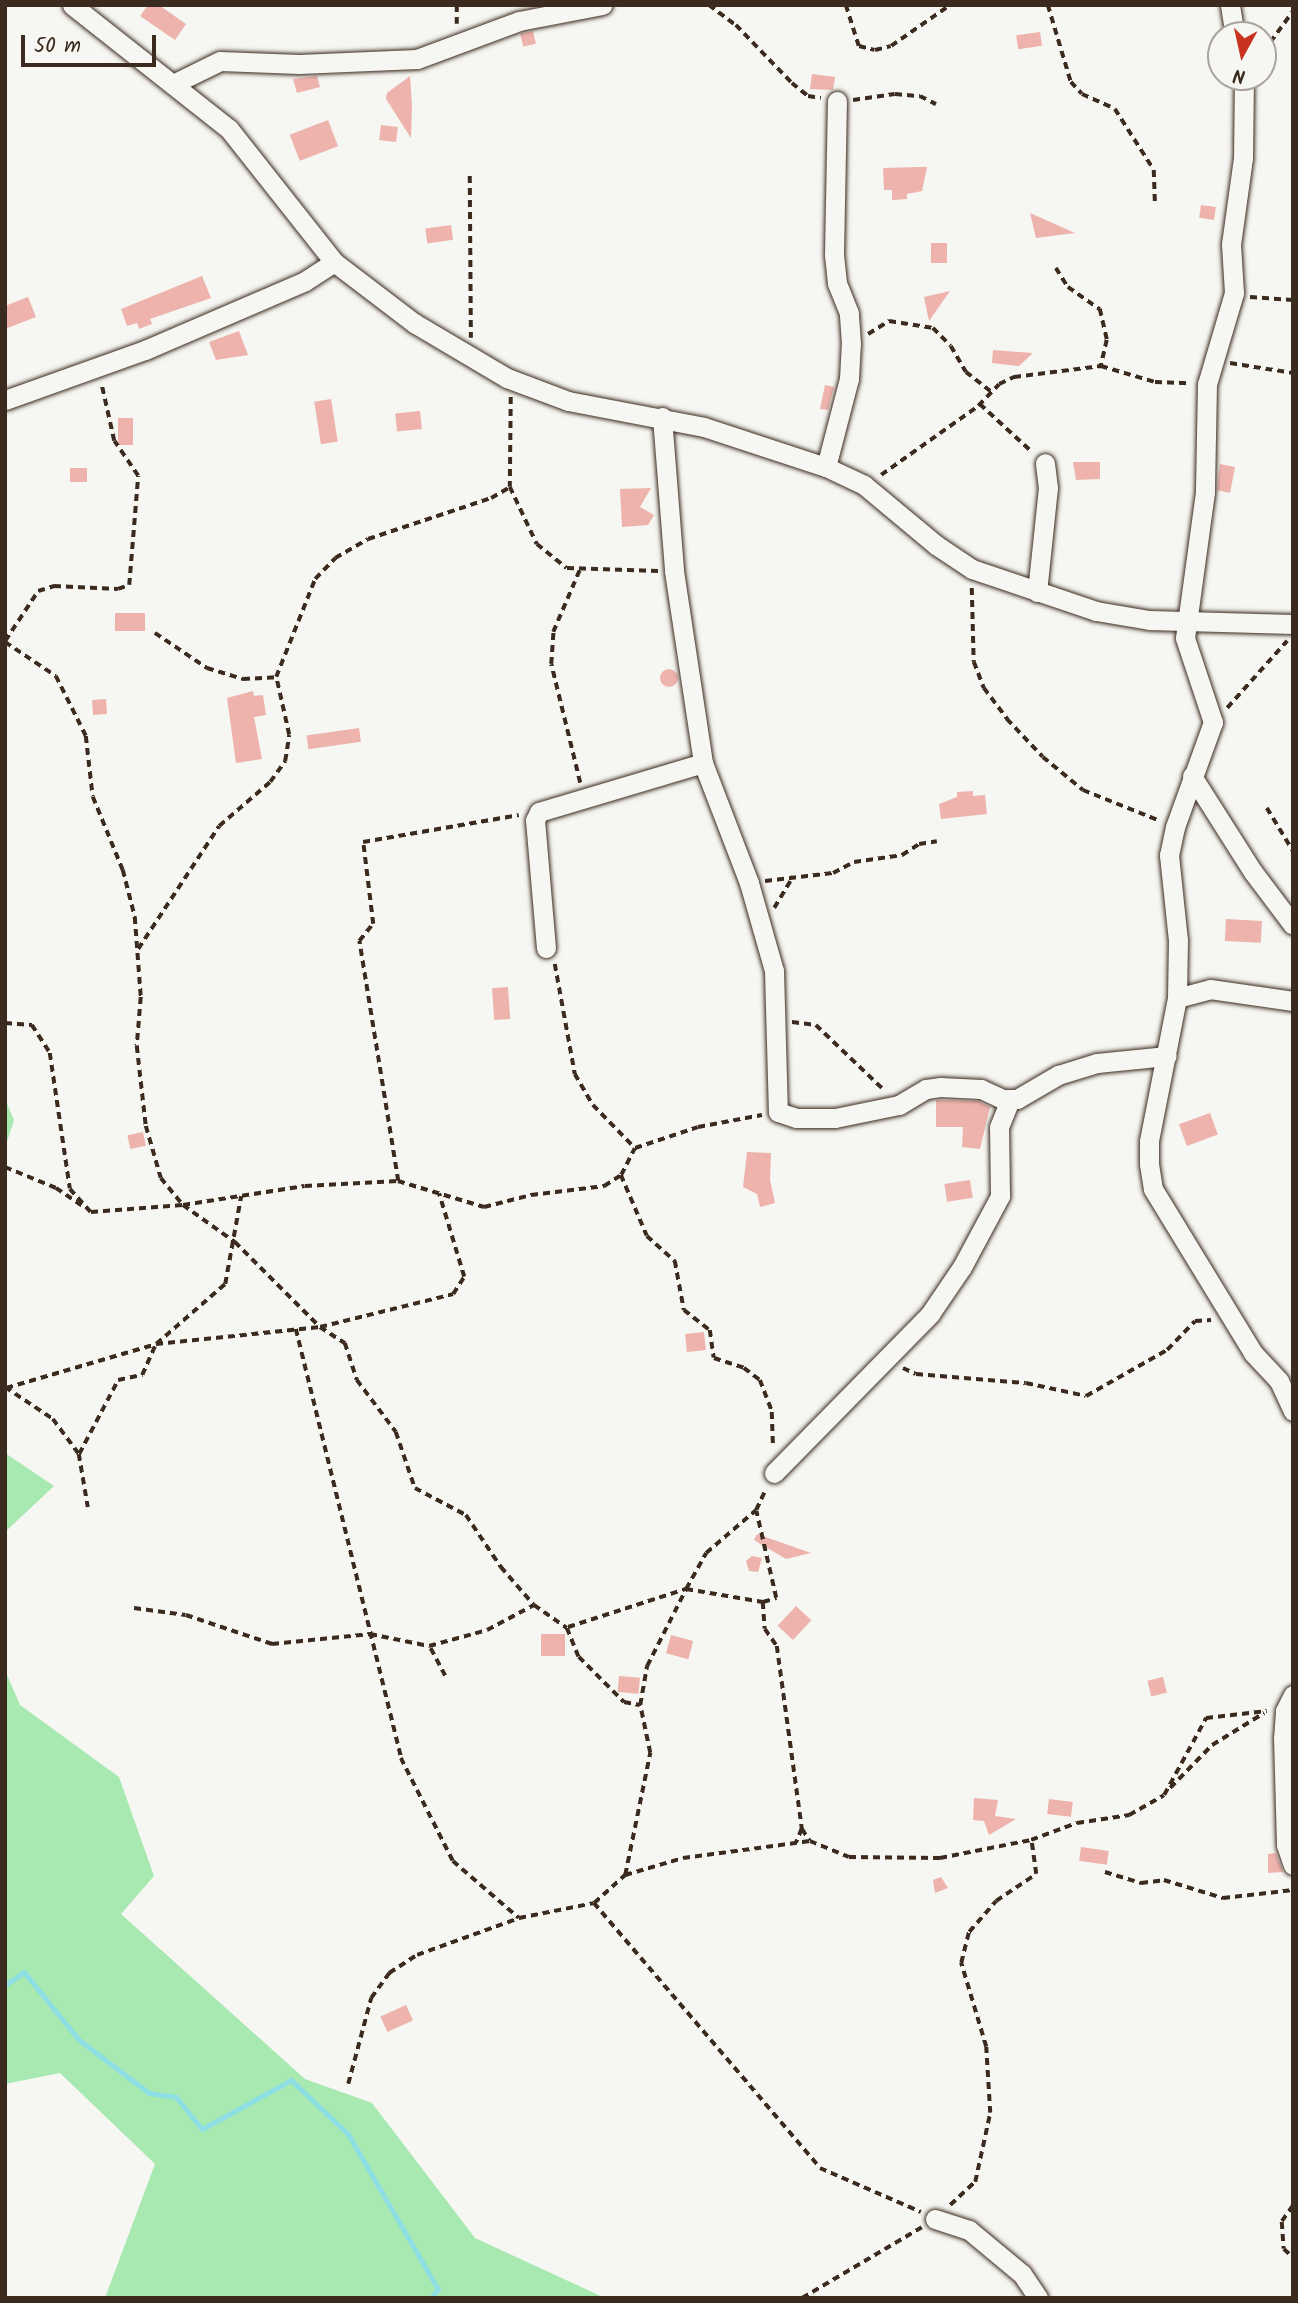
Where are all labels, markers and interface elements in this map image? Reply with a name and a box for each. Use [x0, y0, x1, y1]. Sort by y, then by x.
scale bar [24, 21, 159, 65]
north arrow [1207, 21, 1277, 91]
text: 50 m [34, 30, 81, 63]
text: N [1231, 59, 1247, 91]

